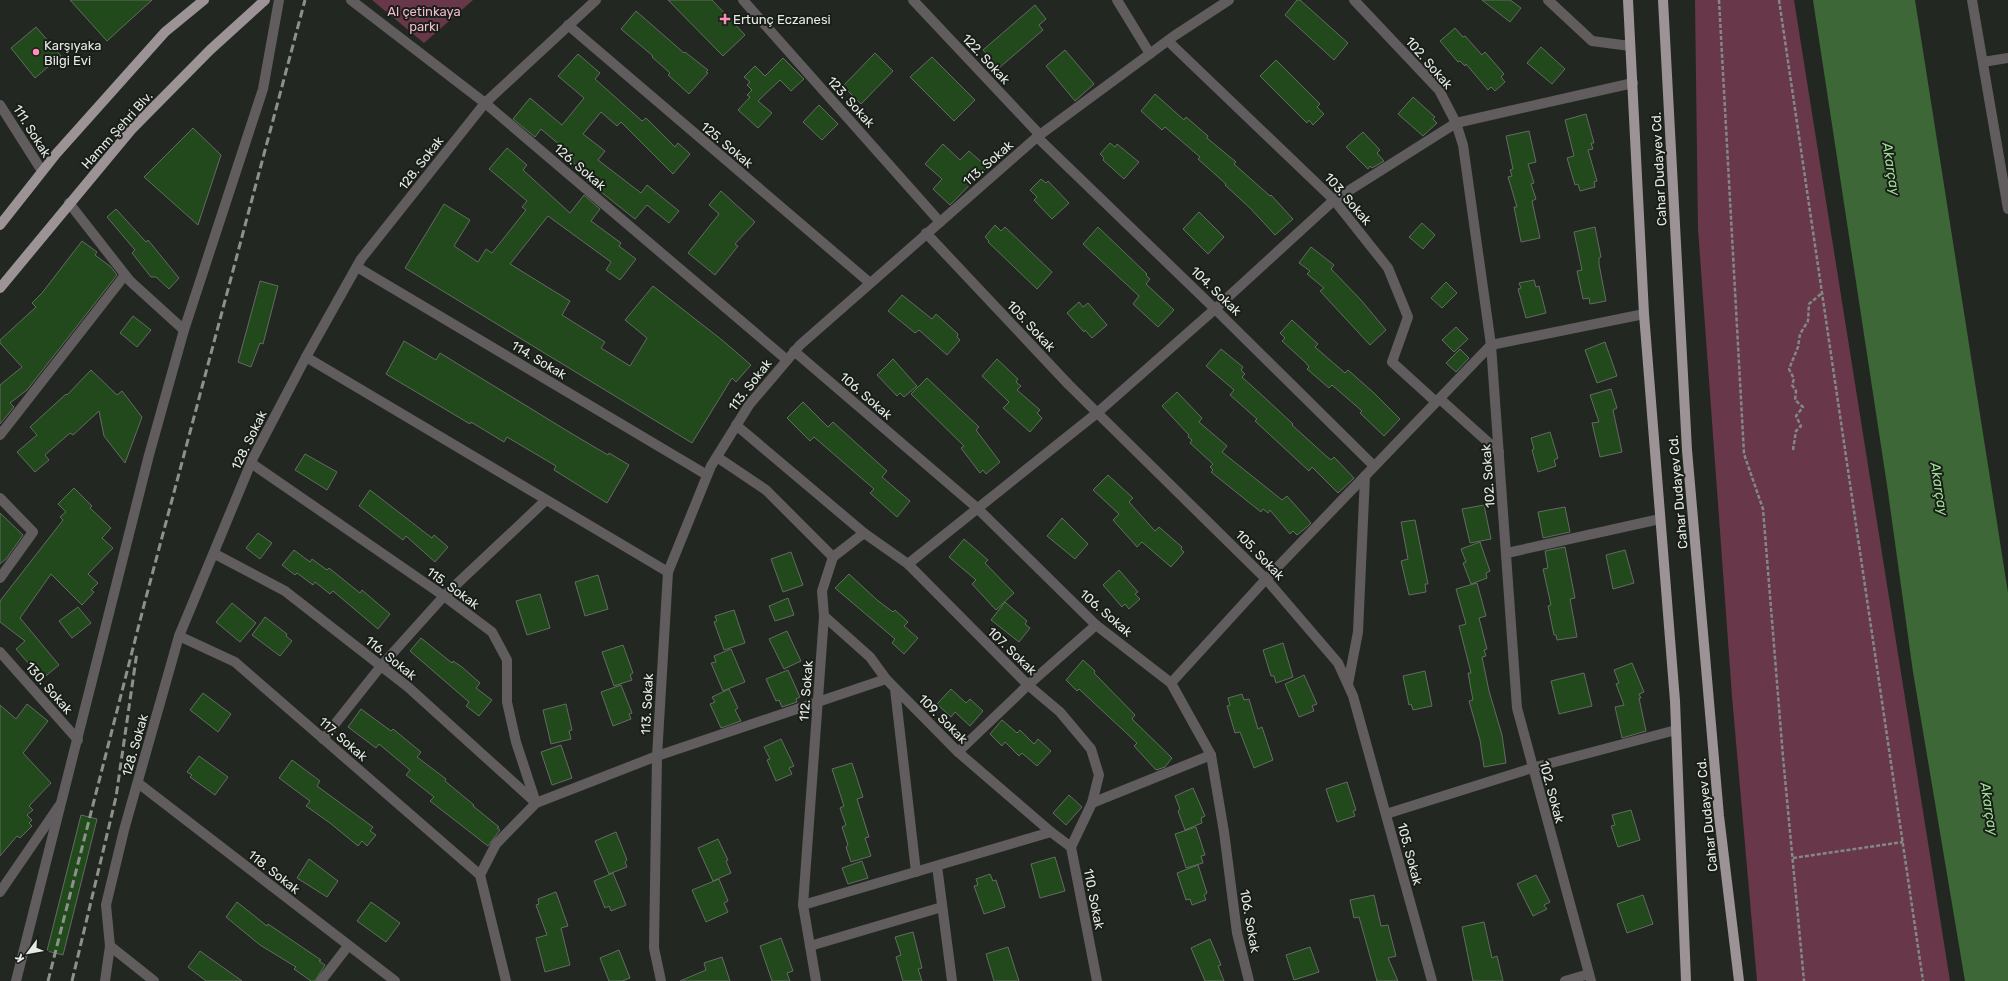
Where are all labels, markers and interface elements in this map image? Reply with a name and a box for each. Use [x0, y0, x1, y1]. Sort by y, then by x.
park label: Al çetinkaya parkı [387, 4, 461, 34]
place label: Ertunç Eczanesi [733, 12, 831, 27]
marker: Ertunç Eczanesi [720, 14, 730, 24]
street label: 122. Sokak [959, 31, 1013, 87]
street label: 102. Sokak [1402, 34, 1456, 92]
place label: Karşıyaka Bilgi Evi [44, 38, 101, 69]
marker: Karşıyaka Bilgi Evi [31, 47, 41, 57]
street label: 123. Sokak [824, 73, 878, 131]
street label: Hamm Şehri Blv. [78, 88, 156, 172]
street label: 111. Sokak [10, 102, 54, 160]
street label: Cahar Dudayev Cd. [1649, 112, 1669, 226]
street label: 125. Sokak [698, 119, 756, 171]
street label: 128. Sokak [395, 133, 447, 193]
street label: 113. Sokak [960, 137, 1016, 189]
water label: Akarçay [1878, 140, 1904, 198]
street label: 126. Sokak [551, 141, 609, 194]
street label: 103. Sokak [1321, 170, 1375, 228]
street label: 104. Sokak [1188, 263, 1244, 319]
street label: 105. Sokak [1004, 298, 1058, 355]
street label: 114. Sokak [509, 338, 569, 382]
street label: 113. Sokak [725, 356, 775, 414]
street label: 106. Sokak [837, 369, 895, 423]
street label: 128. Sokak [228, 408, 270, 472]
street label: Cahar Dudayev Cd. [1666, 435, 1690, 549]
street label: 102. Sokak [1478, 443, 1498, 508]
water label: Akarçay [1926, 460, 1952, 518]
street label: 105. Sokak [1232, 527, 1288, 583]
street label: 115. Sokak [424, 564, 482, 612]
street label: 106. Sokak [1077, 586, 1135, 640]
street label: 107. Sokak [984, 624, 1040, 678]
street label: 116. Sokak [362, 633, 420, 683]
street label: 130. Sokak [22, 659, 76, 717]
street label: 112. Sokak [796, 660, 816, 722]
street label: 113. Sokak [638, 673, 656, 735]
street label: 109. Sokak [915, 691, 971, 747]
street label: 128. Sokak [119, 712, 151, 778]
street label: 117. Sokak [316, 714, 371, 764]
street label: Cahar Dudayev Cd. [1694, 758, 1720, 872]
street label: 102. Sokak [1536, 759, 1568, 825]
water label: Akarçay [1976, 780, 2002, 838]
street label: 105. Sokak [1394, 821, 1426, 887]
street label: 118. Sokak [245, 847, 303, 897]
street label: 110. Sokak [1081, 867, 1107, 931]
street label: 106. Sokak [1237, 888, 1263, 954]
north arrow [8, 933, 48, 973]
text: K [12, 951, 27, 965]

